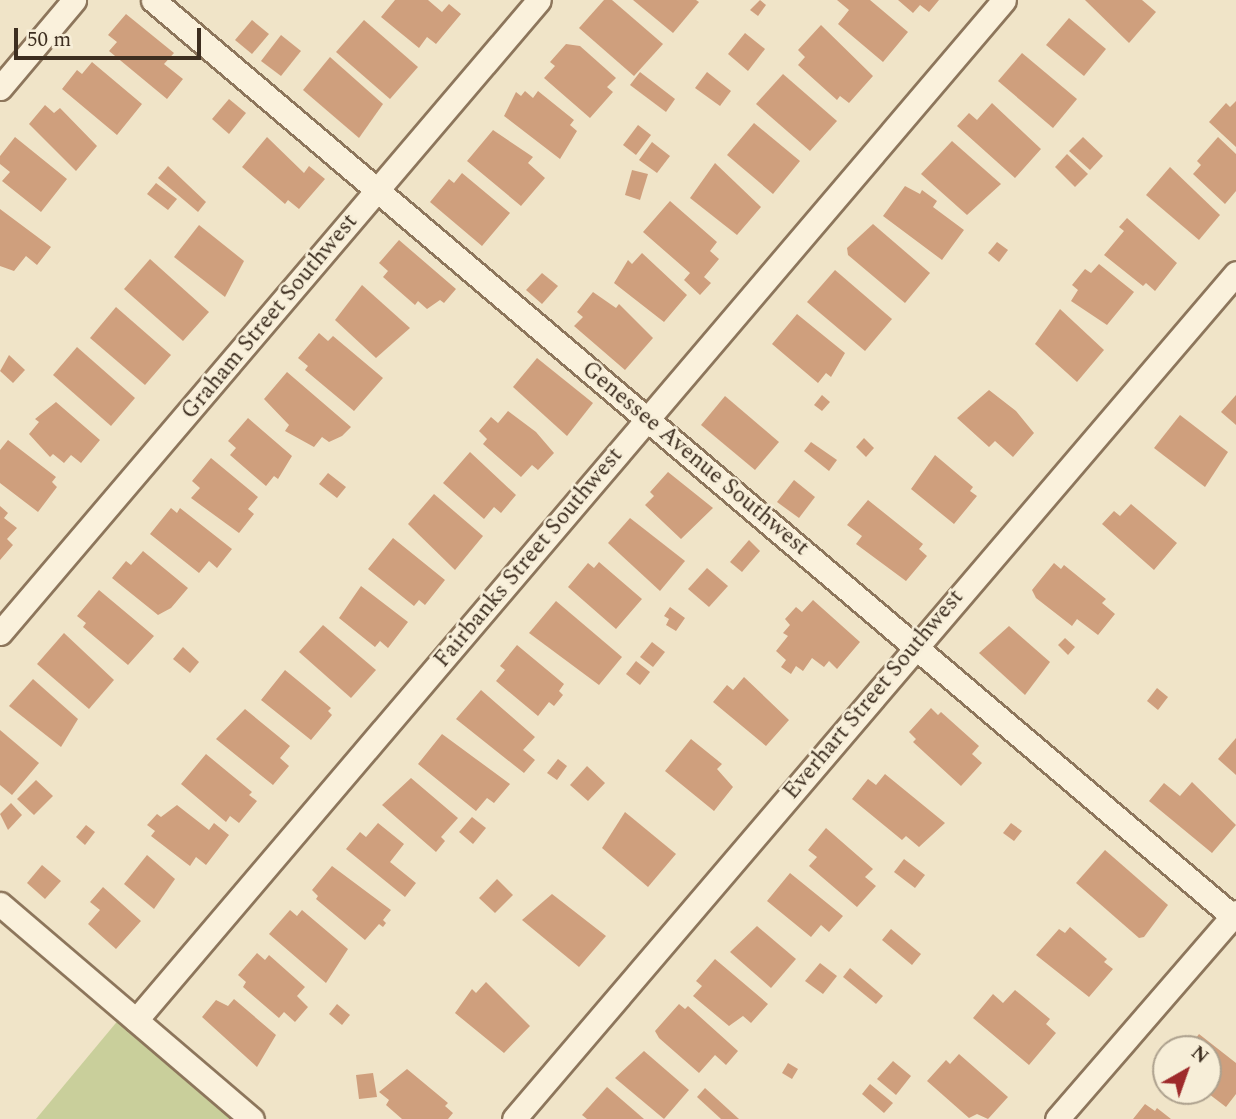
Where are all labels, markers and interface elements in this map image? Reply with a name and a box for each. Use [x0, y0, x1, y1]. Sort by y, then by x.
scale bar [18, 14, 205, 58]
text: 50 m [27, 24, 71, 56]
street label: Graham Street Southwest [176, 209, 364, 425]
street label: Genessee Avenue Southwest [576, 356, 814, 562]
street label: Fairbanks Street Southwest [429, 442, 629, 674]
street label: Everhart Street Southwest [778, 584, 970, 806]
north arrow [1152, 1035, 1222, 1105]
text: N [1184, 1039, 1215, 1071]

